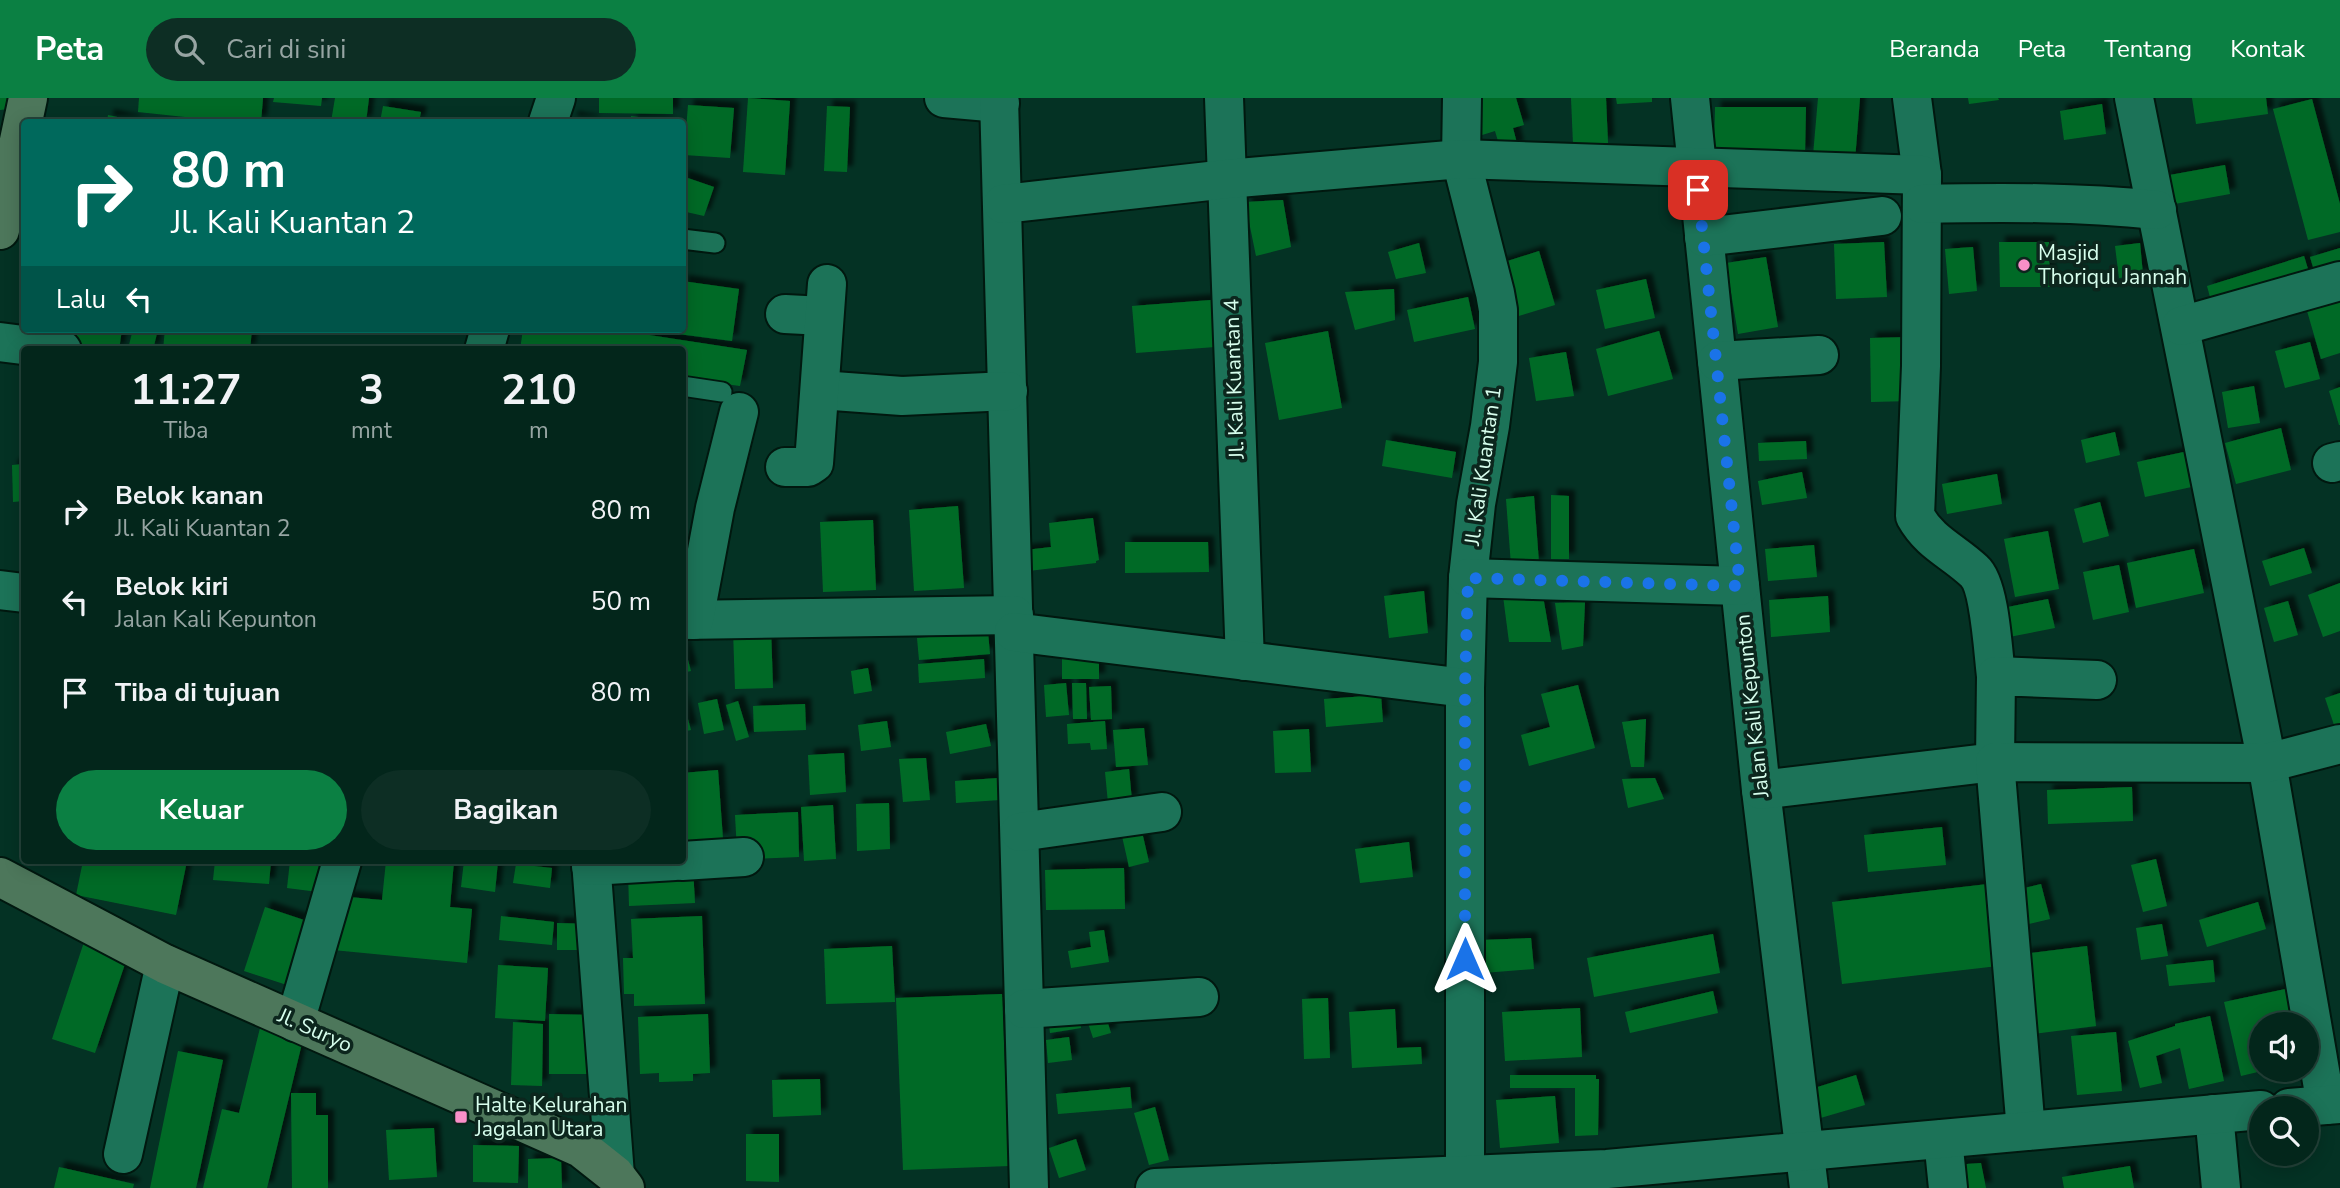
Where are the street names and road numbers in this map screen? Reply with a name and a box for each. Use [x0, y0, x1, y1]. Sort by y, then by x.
street label: Jl. Kali Kuantan 4 [1217, 298, 1251, 461]
street label: Jl. Kali Kuantan 1 [1458, 385, 1508, 548]
street label: Jalan Kali Kepunton [1728, 613, 1776, 800]
street label: Jl. Suryo [272, 1001, 357, 1059]

